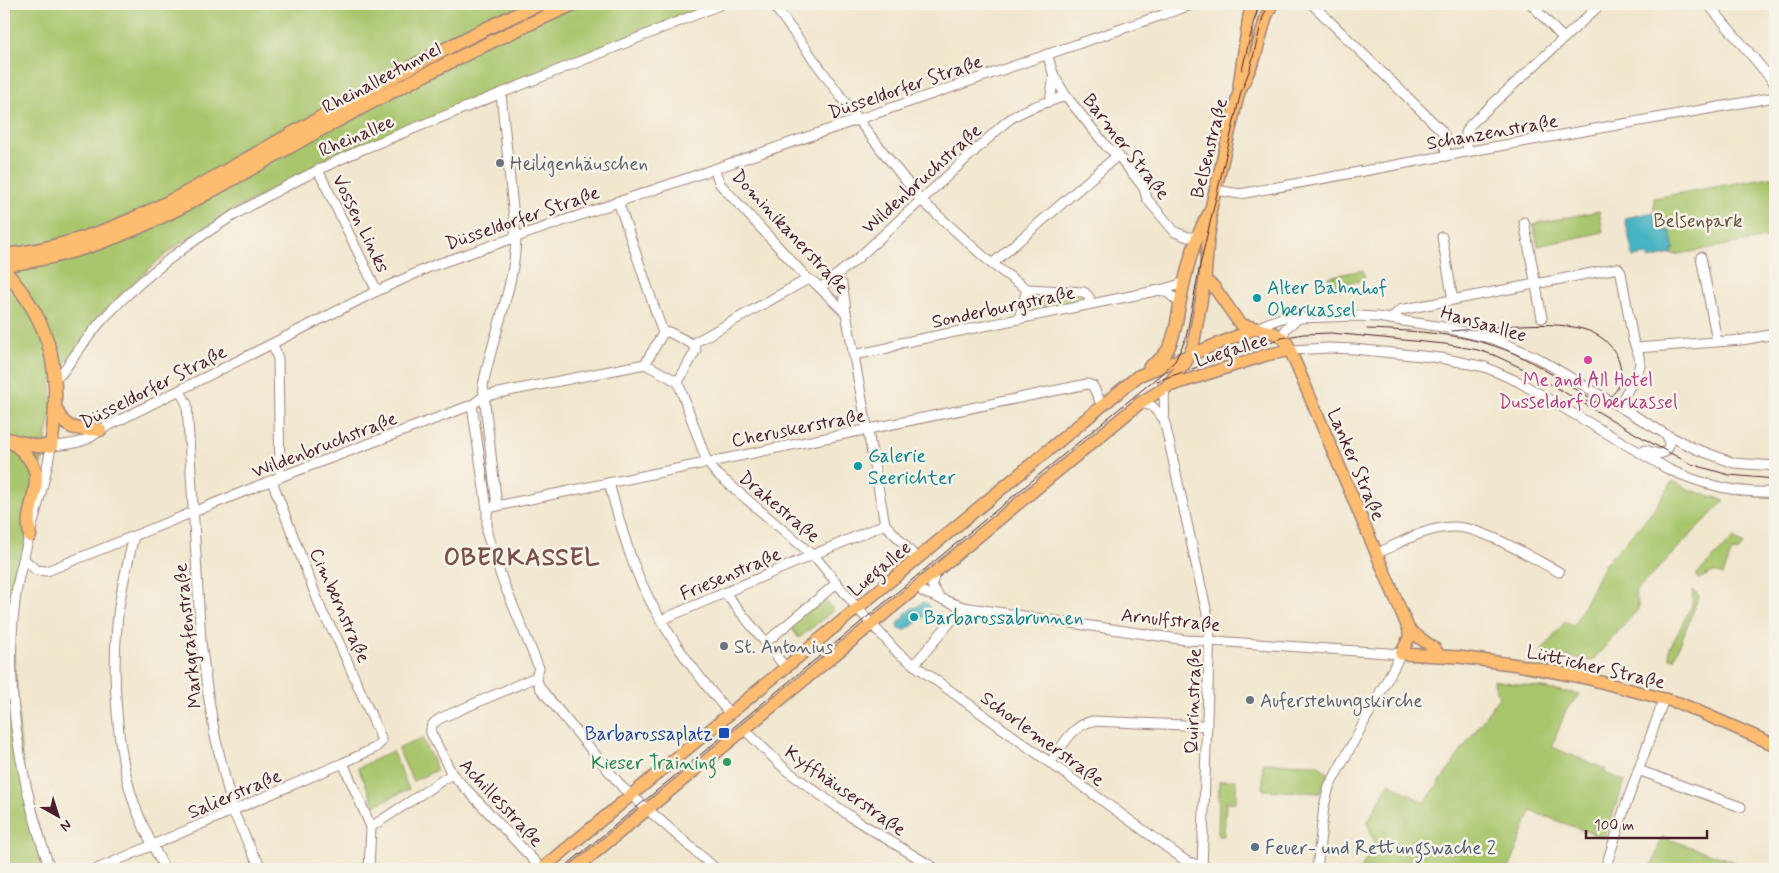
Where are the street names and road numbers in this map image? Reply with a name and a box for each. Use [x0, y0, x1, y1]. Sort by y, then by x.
street label: Rheinalleetunnel [318, 36, 446, 120]
street label: Düsseldorfer Straße [825, 49, 986, 126]
street label: Barmer Straße [1077, 89, 1175, 205]
street label: Belsenstraße [1185, 96, 1234, 201]
street label: Rheinallee [315, 109, 398, 164]
street label: Schanzenstraße [1425, 109, 1560, 156]
street label: Wildenbruchstraße [857, 118, 987, 240]
street label: Dominikanerstraße [726, 164, 854, 300]
street label: Vossen Links [326, 170, 395, 277]
street label: Düsseldorfer Straße [442, 180, 603, 257]
street label: Sonderburgstraße [929, 280, 1077, 336]
street label: Hansaallee [1438, 300, 1529, 349]
street label: Luegallee [1192, 328, 1272, 376]
street label: Düsseldorfer Straße [76, 340, 231, 435]
street label: Cheruskerstraße [729, 403, 867, 454]
street label: Lanker Straße [1321, 405, 1390, 524]
street label: Wildenbruchstraße [248, 406, 401, 485]
street label: Drakestraße [733, 466, 825, 549]
street label: Luegallee [843, 535, 919, 605]
street label: Friesenstraße [676, 542, 785, 607]
street label: Cimbernstraße [303, 544, 376, 667]
street label: Markgrafenstraße [168, 562, 210, 710]
street label: Arnulfstraße [1120, 603, 1222, 638]
street label: Lütticher Straße [1524, 639, 1667, 696]
street label: Quirinstraße [1179, 648, 1208, 754]
street label: Schorlemerstraße [975, 686, 1109, 793]
street label: Kyffhäuserstraße [780, 740, 911, 842]
street label: Achillesstraße [453, 753, 548, 853]
street label: Salierstraße [184, 763, 285, 825]

